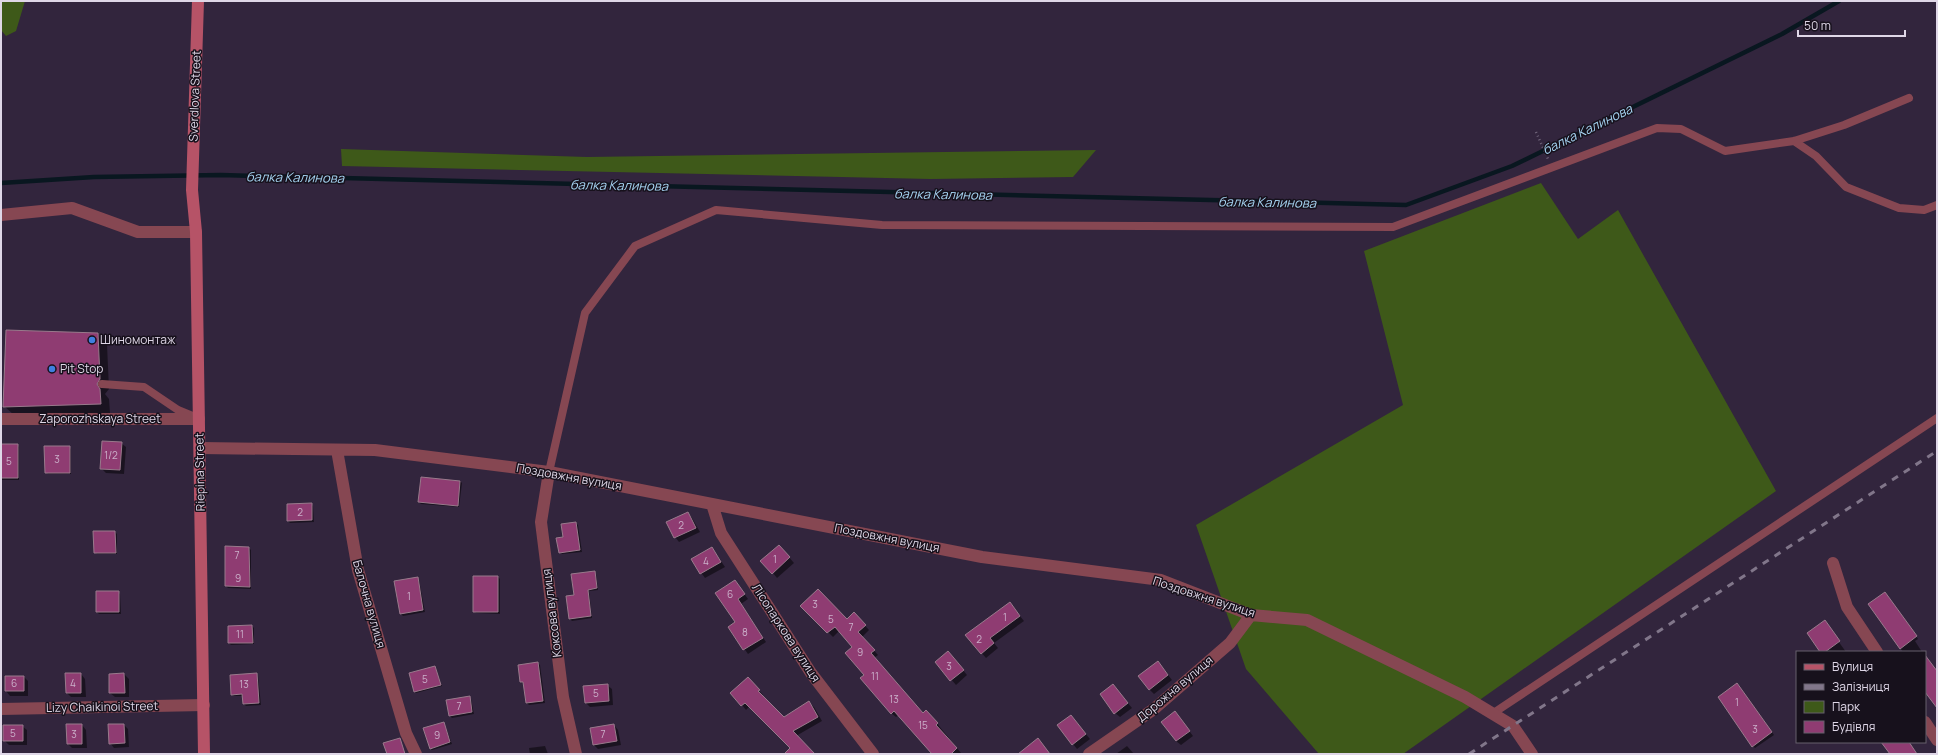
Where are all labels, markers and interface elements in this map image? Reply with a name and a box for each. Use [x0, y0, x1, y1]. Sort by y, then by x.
scale bar [1798, 12, 1905, 38]
text: 50 m [1804, 17, 1831, 34]
street label: Sverdlova Street [184, 50, 205, 142]
water label: балка Калинова [1539, 99, 1636, 159]
water label: балка Калинова [246, 167, 345, 187]
water label: балка Калинова [570, 175, 669, 195]
water label: балка Калинова [894, 184, 993, 204]
water label: балка Калинова [1218, 192, 1317, 212]
place label: Шиномонтаж [100, 331, 176, 348]
marker: Шиномонтаж [87, 335, 97, 345]
place label: Pit Stop [60, 360, 103, 377]
marker: Pit Stop [47, 364, 57, 374]
street label: Zaporozhskaya Street [39, 410, 161, 427]
street label: Riepina Street [190, 432, 209, 511]
house number: 1/2 [104, 448, 118, 462]
house number: 3 [54, 452, 60, 466]
house number: 5 [6, 454, 12, 468]
street label: Поздовжня вулиця [515, 459, 623, 494]
house number: 2 [297, 505, 303, 519]
house number: 2 [678, 518, 684, 532]
street label: Поздовжня вулиця [833, 519, 941, 556]
house number: 7 [234, 548, 240, 562]
house number: 1 [773, 552, 777, 566]
house number: 4 [703, 554, 709, 568]
street label: Балочна вулиця [349, 558, 390, 650]
street label: Коксова вулиця [538, 568, 565, 658]
house number: 9 [235, 571, 241, 585]
street label: Поздовжня вулиця [1151, 572, 1258, 621]
street label: Лісопаркова вулиця [748, 580, 825, 685]
house number: 6 [727, 587, 733, 601]
house number: 1 [407, 589, 411, 603]
house number: 3 [812, 597, 818, 611]
house number: 1 [1003, 610, 1007, 624]
house number: 5 [828, 612, 834, 626]
house number: 7 [848, 620, 854, 634]
house number: 8 [742, 625, 748, 639]
house number: 11 [236, 627, 244, 641]
house number: 2 [976, 632, 982, 646]
house number: 9 [857, 645, 863, 659]
legend [1796, 651, 1926, 743]
street label: Дорожна вулиця [1133, 652, 1216, 726]
text: Вулиця [1832, 658, 1873, 675]
house number: 3 [946, 659, 952, 673]
house number: 11 [871, 669, 879, 683]
house number: 5 [422, 672, 428, 686]
house number: 6 [11, 676, 17, 690]
house number: 4 [70, 676, 76, 690]
house number: 13 [239, 677, 249, 691]
text: Залізниця [1832, 678, 1890, 695]
house number: 5 [593, 686, 599, 700]
house number: 13 [889, 692, 899, 706]
house number: 1 [1735, 695, 1739, 709]
street label: Lizy Chaikinoi Street [46, 697, 159, 716]
text: Парк [1832, 698, 1861, 715]
house number: 7 [456, 699, 462, 713]
house number: 15 [918, 718, 928, 732]
text: Будівля [1832, 718, 1875, 735]
house number: 3 [1752, 722, 1758, 736]
house number: 5 [10, 726, 16, 740]
house number: 3 [71, 727, 77, 741]
house number: 7 [600, 727, 606, 741]
house number: 9 [434, 728, 440, 742]

